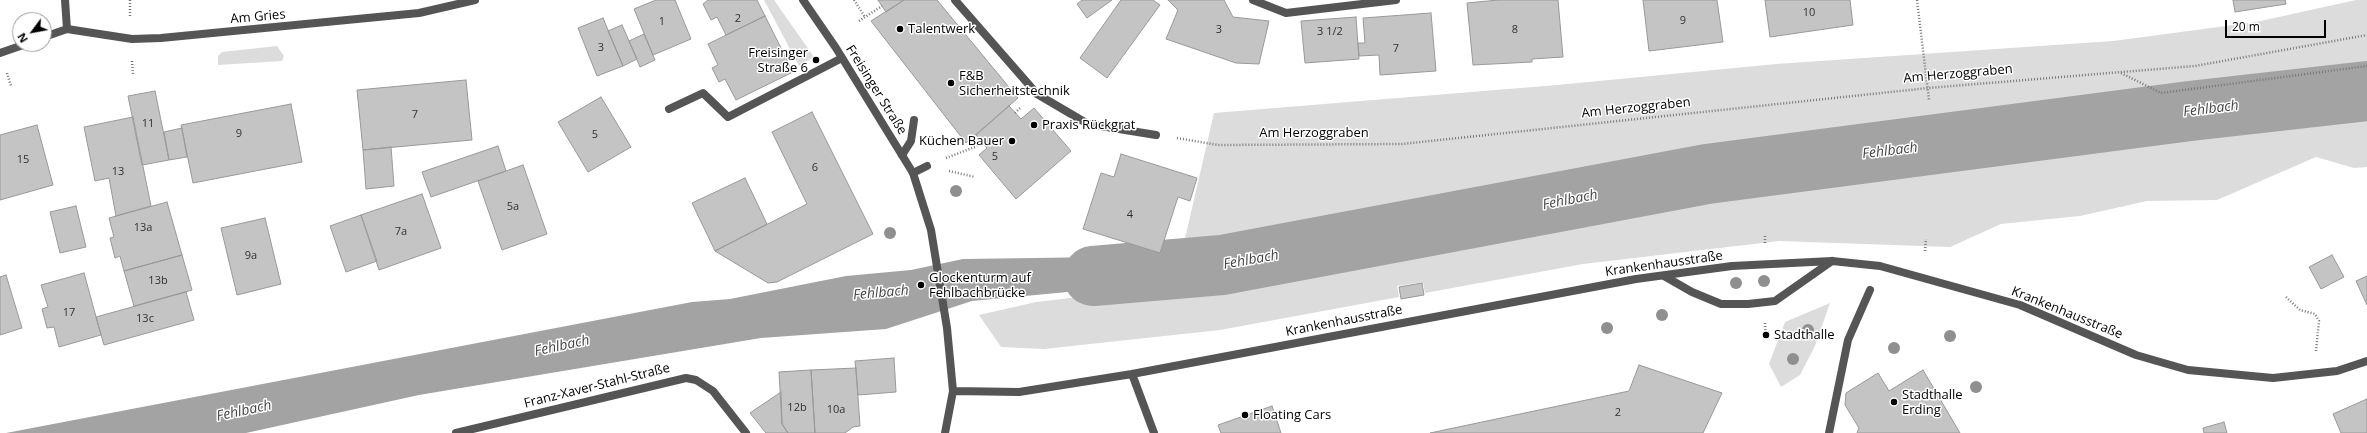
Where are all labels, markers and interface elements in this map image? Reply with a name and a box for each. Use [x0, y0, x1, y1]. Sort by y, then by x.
house number: 10 [1803, 6, 1815, 20]
street label: Am Gries [230, 7, 286, 27]
north arrow [12, 12, 52, 52]
house number: 2 [735, 12, 741, 26]
scale bar [2227, 12, 2328, 38]
house number: 9 [1680, 14, 1686, 28]
house number: 1 [659, 15, 665, 29]
text: 20 m [2232, 18, 2260, 35]
place label: Talentwerk [908, 21, 975, 37]
house number: 3 [1216, 23, 1222, 37]
house number: 8 [1512, 23, 1518, 37]
marker: Talentwerk [895, 24, 905, 34]
house number: 3 1/2 [1317, 25, 1343, 39]
text: N [14, 30, 31, 46]
house number: 3 [598, 41, 604, 55]
street label: Freisinger Straße [842, 42, 910, 138]
house number: 7 [1393, 42, 1399, 56]
place label: Freisinger Straße 6 [748, 45, 808, 76]
marker: Freisinger Straße 6 [811, 55, 821, 65]
street label: Am Herzoggraben [1903, 61, 2013, 87]
place label: F&B Sicherheitstechnik [959, 68, 1070, 99]
marker: F&B Sicherheitstechnik [946, 78, 956, 88]
street label: Am Herzoggraben [1581, 95, 1691, 121]
water label: Fehlbach [2182, 97, 2240, 121]
house number: 7 [412, 108, 418, 122]
house number: 11 [142, 117, 154, 131]
place label: Praxis Rückgrat [1042, 117, 1135, 133]
marker: Praxis Rückgrat [1029, 120, 1039, 130]
street label: Am Herzoggraben [1259, 125, 1369, 141]
house number: 9 [236, 127, 242, 141]
house number: 5 [592, 128, 598, 142]
place label: Küchen Bauer [919, 133, 1004, 149]
marker: Küchen Bauer [1007, 136, 1017, 146]
water label: Fehlbach [1861, 139, 1919, 163]
house number: 5 [992, 150, 998, 164]
house number: 15 [17, 153, 29, 167]
house number: 6 [812, 161, 818, 175]
house number: 13 [112, 165, 124, 179]
water label: Fehlbach [1541, 186, 1599, 214]
house number: 5a [507, 200, 519, 214]
house number: 4 [1127, 208, 1133, 222]
house number: 13a [134, 221, 152, 235]
house number: 7a [395, 225, 407, 239]
water label: Fehlbach [1222, 247, 1280, 273]
street label: Krankenhausstraße [1604, 248, 1724, 280]
house number: 9a [245, 249, 257, 263]
place label: Glockenturm auf Fehlbachbrücke [929, 270, 1031, 301]
house number: 13b [148, 274, 168, 288]
marker: Glockenturm auf Fehlbachbrücke [916, 280, 926, 290]
water label: Fehlbach [853, 282, 909, 304]
street label: Krankenhausstraße [2009, 284, 2125, 342]
street label: Krankenhausstraße [1284, 302, 1404, 340]
house number: 17 [63, 306, 75, 320]
house number: 13c [136, 312, 154, 326]
place label: Stadthalle [1774, 327, 1835, 343]
marker: Stadthalle [1761, 330, 1771, 340]
water label: Fehlbach [533, 332, 591, 360]
street label: Franz-Xaver-Stahl-Straße [523, 360, 671, 412]
place label: Stadthalle Erding [1902, 387, 1963, 418]
water label: Fehlbach [215, 397, 273, 425]
marker: Stadthalle Erding [1889, 397, 1899, 407]
house number: 12b [787, 401, 807, 415]
house number: 10a [827, 403, 845, 417]
house number: 2 [1615, 406, 1621, 420]
place label: Floating Cars [1253, 407, 1331, 423]
marker: Floating Cars [1240, 410, 1250, 420]

